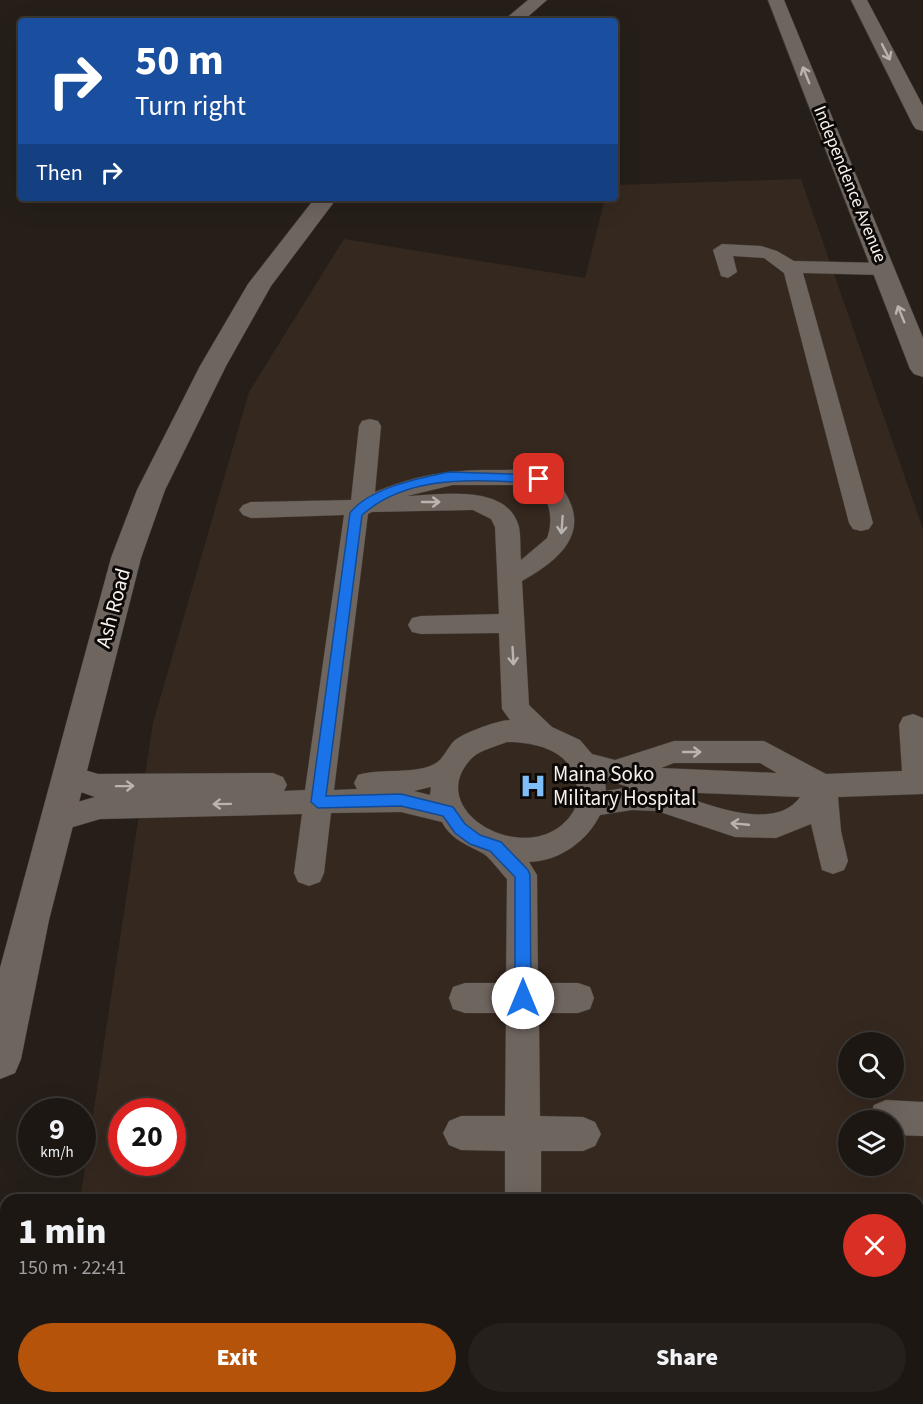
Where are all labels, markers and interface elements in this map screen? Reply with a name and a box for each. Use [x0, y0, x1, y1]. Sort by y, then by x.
text: 50 m [135, 31, 224, 91]
icon: right [36, 42, 114, 120]
one-way arrow [881, 43, 892, 61]
one-way arrow [800, 66, 811, 84]
text: Turn right [135, 87, 246, 126]
street label: Independence Avenue [807, 102, 893, 266]
icon: right [95, 156, 128, 189]
text: Then [36, 157, 83, 189]
one-way arrow [895, 306, 906, 324]
pin [513, 453, 564, 504]
icon: arrive [522, 462, 555, 495]
one-way arrow [421, 496, 441, 508]
one-way arrow [556, 514, 567, 534]
street label: Ash Road [88, 565, 138, 651]
one-way arrow [508, 645, 519, 665]
one-way arrow [682, 746, 702, 758]
place label: Maina Soko Military Hospital [553, 759, 696, 813]
hospital icon: Maina Soko Military Hospital [518, 771, 548, 801]
one-way arrow [115, 780, 135, 792]
one-way arrow [213, 798, 233, 810]
one-way arrow [730, 818, 750, 829]
position arrow [491, 966, 555, 1030]
map controls [838, 1032, 904, 1176]
button: search [838, 1032, 904, 1098]
speed limit sign: 20 [108, 1098, 186, 1176]
text: 9 [49, 1108, 65, 1151]
button: layers [838, 1110, 904, 1176]
text: km/h [40, 1142, 74, 1163]
text: 1 min [18, 1206, 106, 1257]
button: close [843, 1214, 906, 1277]
text: 150 m · 22:41 [18, 1254, 126, 1282]
button: Exit [18, 1323, 456, 1392]
button: Share [468, 1323, 906, 1392]

